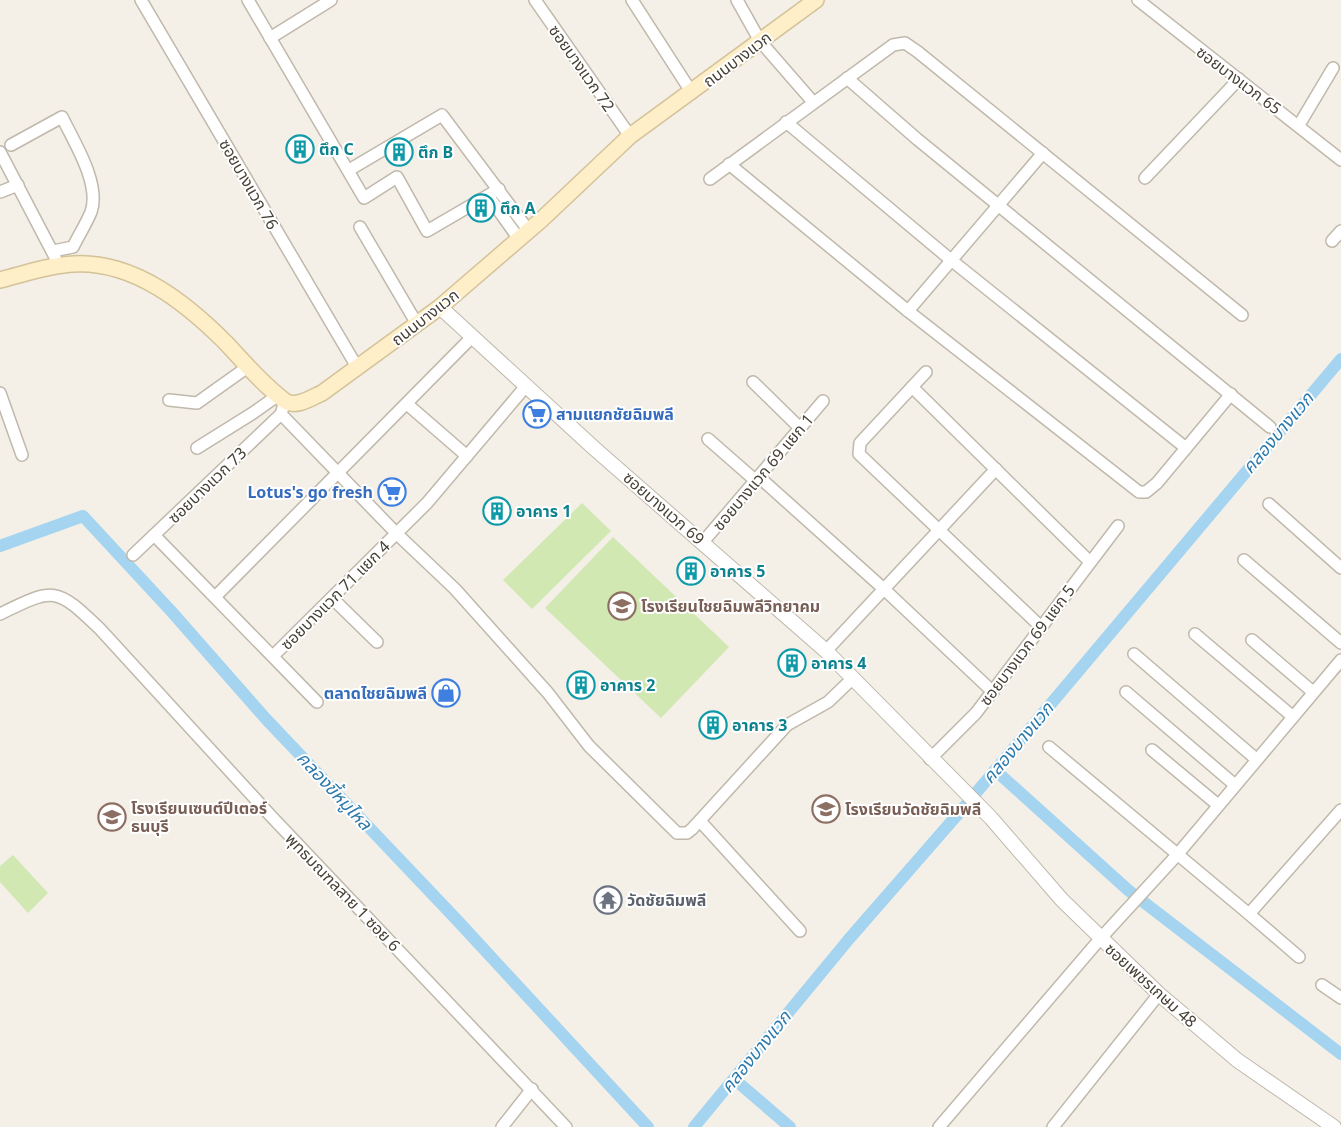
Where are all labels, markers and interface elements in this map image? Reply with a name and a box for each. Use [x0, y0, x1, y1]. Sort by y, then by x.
street label: ซอยบางแวก 72 [544, 20, 620, 116]
street label: ถนนบางแวก [698, 26, 776, 92]
street label: ซอยบางแวก 65 [1192, 41, 1286, 119]
building icon: ตึก C [285, 134, 315, 164]
street label: ซอยบางแวก 76 [214, 135, 284, 233]
building icon: ตึก B [384, 137, 414, 167]
place label: ตึก C [319, 138, 354, 160]
place label: ตึก B [418, 141, 453, 163]
building icon: ตึก A [466, 193, 496, 223]
place label: ตึก A [500, 197, 537, 219]
street label: ถนนบางแวก [387, 284, 463, 350]
water label: คลองบางแวก [1236, 386, 1319, 478]
supermarket icon: สามแยกชัยฉิมพลี [522, 399, 552, 429]
place label: สามแยกชัยฉิมพลี [556, 403, 674, 425]
street label: ซอยบางแวก 69 แยก 1 [708, 409, 818, 535]
street label: ซอยบางแวก 73 [163, 442, 251, 528]
street label: ซอยบางแวก 69 [619, 467, 709, 549]
supermarket icon: Lotus's go fresh [377, 477, 407, 507]
place label: Lotus's go fresh [247, 481, 373, 503]
building icon: อาคาร 1 [482, 496, 512, 526]
place label: อาคาร 1 [516, 500, 571, 522]
street label: ซอยบางแวก 71 แยก 4 [275, 535, 395, 655]
building icon: อาคาร 5 [676, 556, 706, 586]
place label: อาคาร 5 [710, 560, 765, 582]
street label: ซอยบางแวก 69 แยก 5 [974, 580, 1080, 710]
school or university icon: โรงเรียนไชยฉิมพลีวิทยาคม [607, 591, 637, 621]
place label: โรงเรียนไชยฉิมพลีวิทยาคม [641, 595, 820, 617]
building icon: อาคาร 4 [777, 648, 807, 678]
place label: อาคาร 4 [811, 652, 866, 674]
building icon: อาคาร 2 [566, 670, 596, 700]
place label: อาคาร 2 [600, 674, 655, 696]
shop icon: ตลาดไชยฉิมพลี [431, 678, 461, 708]
place label: ตลาดไชยฉิมพลี [324, 682, 427, 704]
water label: คลองบางแวก [976, 696, 1059, 788]
building icon: อาคาร 3 [698, 710, 728, 740]
place label: อาคาร 3 [732, 714, 787, 736]
water label: คลองขี้หมูไหล [292, 746, 378, 835]
school or university icon: โรงเรียนวัดชัยฉิมพลี [811, 794, 841, 824]
place label: โรงเรียนเซนต์ปีเตอร์ ธนบุรี [131, 797, 267, 837]
place label: โรงเรียนวัดชัยฉิมพลี [845, 798, 981, 820]
school or university icon: โรงเรียนเซนต์ปีเตอร์ ธนบุรี [97, 802, 127, 832]
street label: พุทธมณฑลสาย 1 ซอย 6 [281, 828, 405, 956]
temple icon: วัดชัยฉิมพลี [593, 885, 623, 915]
place label: วัดชัยฉิมพลี [627, 889, 706, 911]
street label: ซอยเพชรเกษม 48 [1100, 938, 1202, 1032]
water label: คลองบางแวก [715, 1004, 796, 1097]

